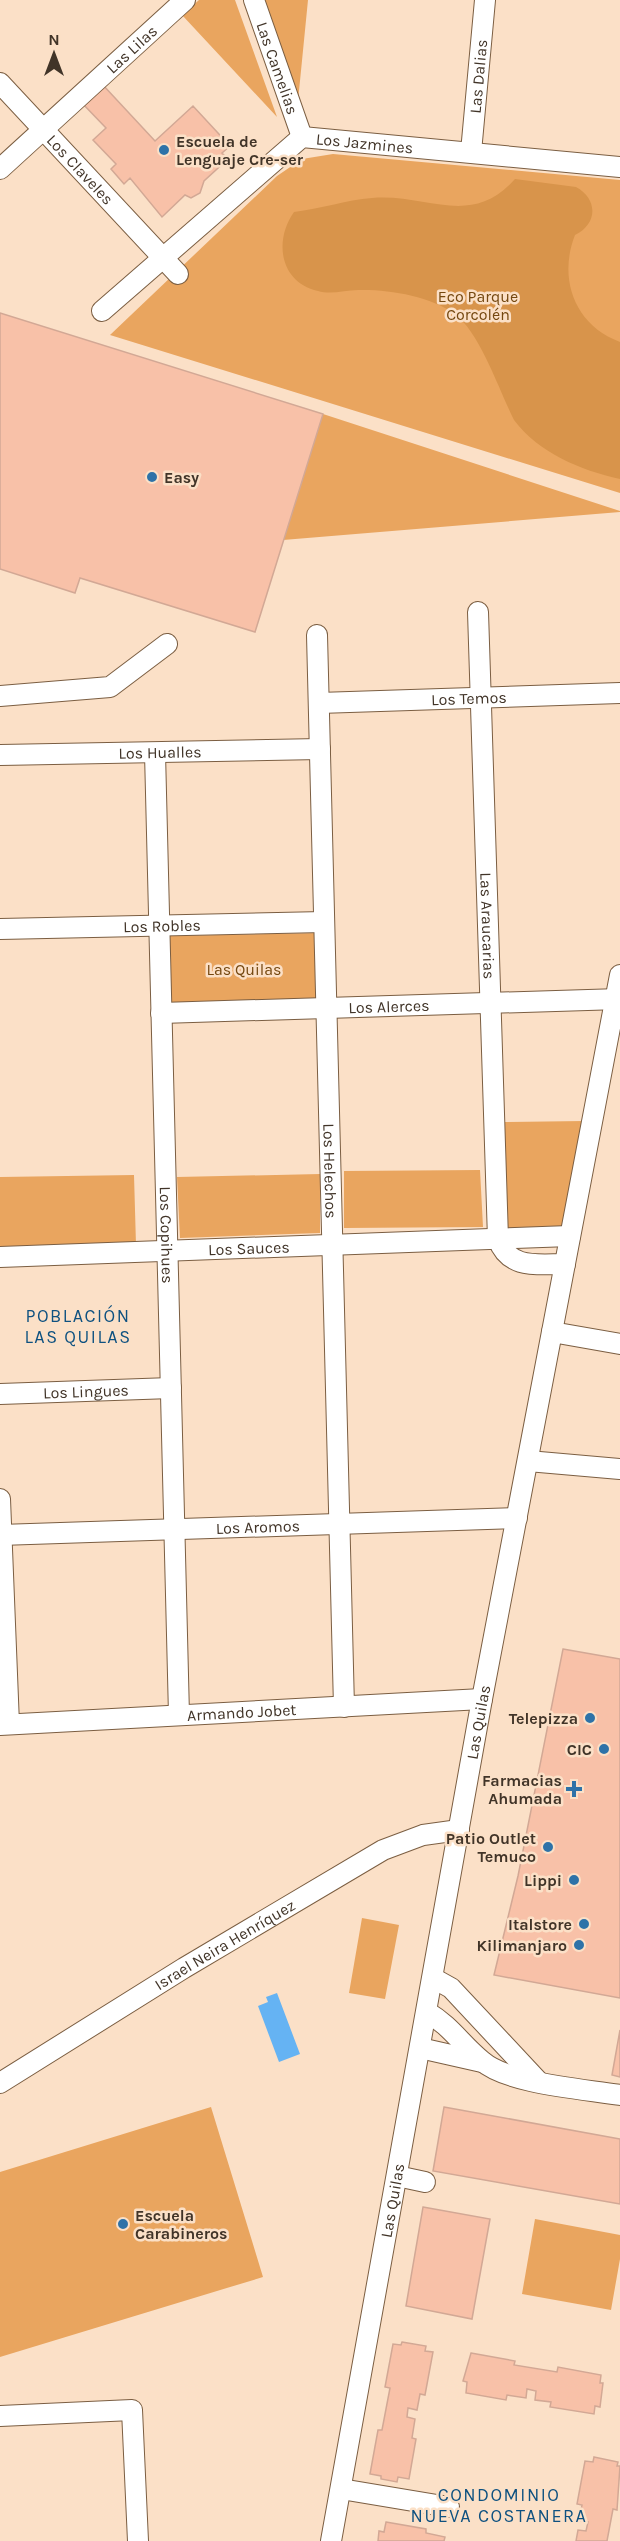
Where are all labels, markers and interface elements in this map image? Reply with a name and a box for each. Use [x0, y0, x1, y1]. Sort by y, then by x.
street label: Las Camelias [252, 19, 302, 117]
street label: Las Lilas [102, 21, 161, 77]
north arrow [24, 24, 84, 84]
text: N [48, 30, 60, 49]
street label: Las Dalias [466, 38, 491, 114]
street label: Los Jazmines [315, 129, 414, 157]
street label: Los Claveles [43, 131, 117, 209]
place label: Escuela de Lenguaje Cre-ser [176, 132, 304, 169]
marker: Escuela de Lenguaje Cre-ser [157, 143, 171, 157]
park label: Eco Parque Corcolén [438, 287, 518, 324]
place label: Easy [164, 468, 199, 487]
marker: Easy [145, 470, 159, 484]
street label: Los Temos [431, 688, 507, 709]
street label: Los Hualles [118, 742, 202, 763]
street label: Las Araucarias [476, 872, 499, 980]
street label: Los Robles [123, 916, 201, 936]
park label: Las Quilas [206, 960, 282, 979]
street label: Los Alerces [348, 996, 430, 1017]
street label: Los Helechos [319, 1123, 341, 1219]
street label: Los Copihues [156, 1186, 177, 1284]
street label: Los Sauces [208, 1237, 290, 1259]
district label: POBLACIÓN LAS QUILAS [24, 1304, 132, 1348]
street label: Los Lingues [43, 1380, 129, 1402]
street label: Los Aromos [215, 1516, 300, 1538]
street label: Las Quilas [462, 1683, 494, 1761]
street label: Armando Jobet [187, 1700, 297, 1725]
place label: Telepizza [509, 1709, 578, 1728]
marker: Telepizza [583, 1711, 597, 1725]
place label: CIC [567, 1740, 592, 1759]
marker: CIC [597, 1742, 611, 1756]
place label: Farmacias Ahumada [482, 1771, 562, 1808]
marker: Farmacias Ahumada [567, 1782, 581, 1796]
place label: Patio Outlet Temuco [446, 1829, 536, 1866]
marker: Patio Outlet Temuco [541, 1840, 555, 1854]
place label: Lippi [524, 1871, 562, 1890]
marker: Lippi [567, 1873, 581, 1887]
street label: Israel Neira Henríquez [151, 1895, 299, 1994]
place label: Italstore [508, 1915, 572, 1934]
marker: Italstore [577, 1917, 591, 1931]
place label: Kilimanjaro [477, 1936, 567, 1955]
marker: Kilimanjaro [572, 1938, 586, 1952]
street label: Las Quilas [377, 2162, 409, 2239]
place label: Escuela Carabineros [135, 2206, 227, 2243]
marker: Escuela Carabineros [116, 2217, 130, 2231]
district label: CONDOMINIO NUEVA COSTANERA [411, 2484, 587, 2527]

